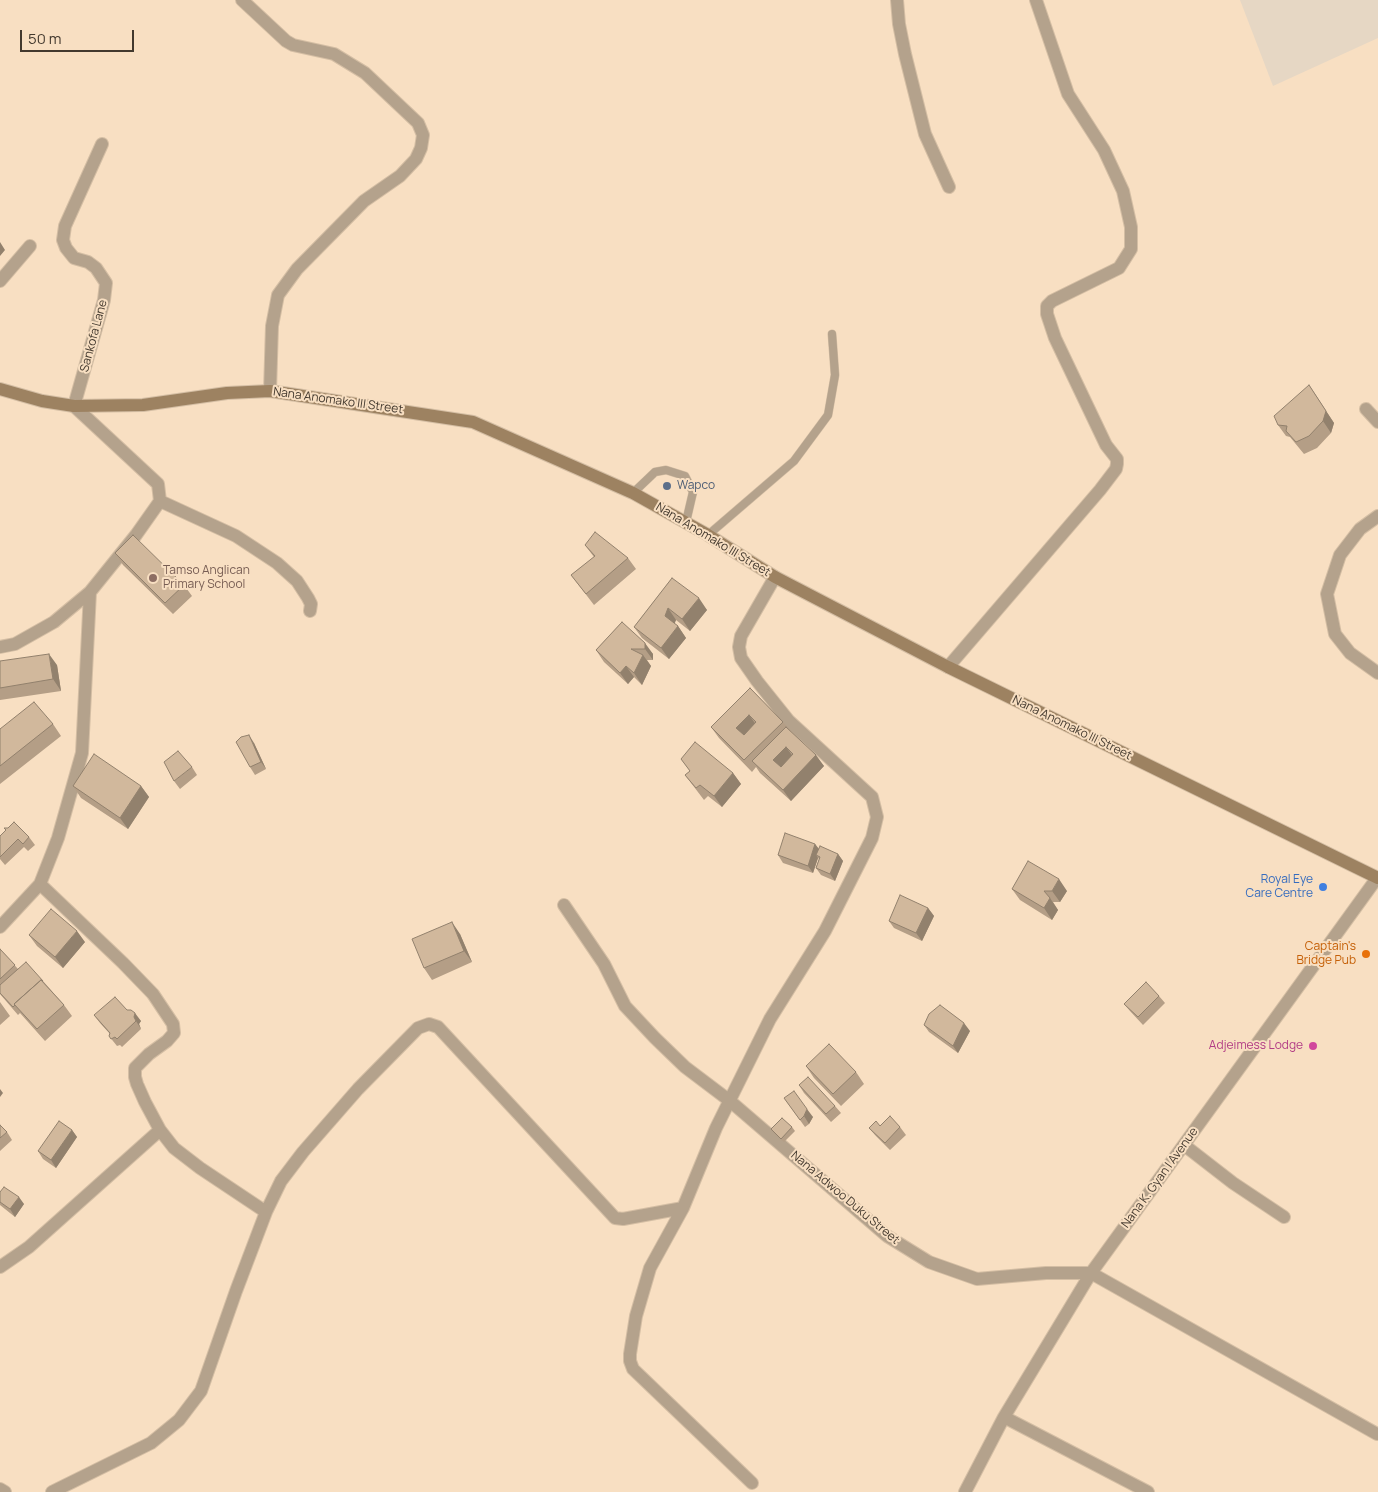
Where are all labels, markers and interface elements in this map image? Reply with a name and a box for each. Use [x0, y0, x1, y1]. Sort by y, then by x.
scale bar [22, 20, 136, 52]
text: 50 m [28, 28, 62, 49]
street label: Sankofa Lane [77, 298, 111, 374]
street label: Nana Anomako III Street [272, 385, 404, 417]
place label: Wapco [677, 479, 715, 493]
marker: Wapco [661, 480, 673, 492]
street label: Nana Anomako III Street [653, 500, 773, 580]
place label: Tamso Anglican Primary School [163, 564, 250, 592]
marker: Tamso Anglican Primary School [147, 572, 159, 584]
street label: Nana Anomako III Street [1010, 693, 1134, 763]
place label: Royal Eye Care Centre [1246, 873, 1313, 901]
marker: Royal Eye Care Centre [1317, 881, 1329, 893]
place label: Captain's Bridge Pub [1296, 940, 1356, 968]
marker: Captain's Bridge Pub [1360, 948, 1372, 960]
place label: Adjeimess Lodge [1209, 1039, 1303, 1053]
marker: Adjeimess Lodge [1307, 1040, 1319, 1052]
street label: Nana K. Gyan I Avenue [1119, 1125, 1201, 1231]
street label: Nana Adwoo Duku Street [788, 1148, 902, 1248]

